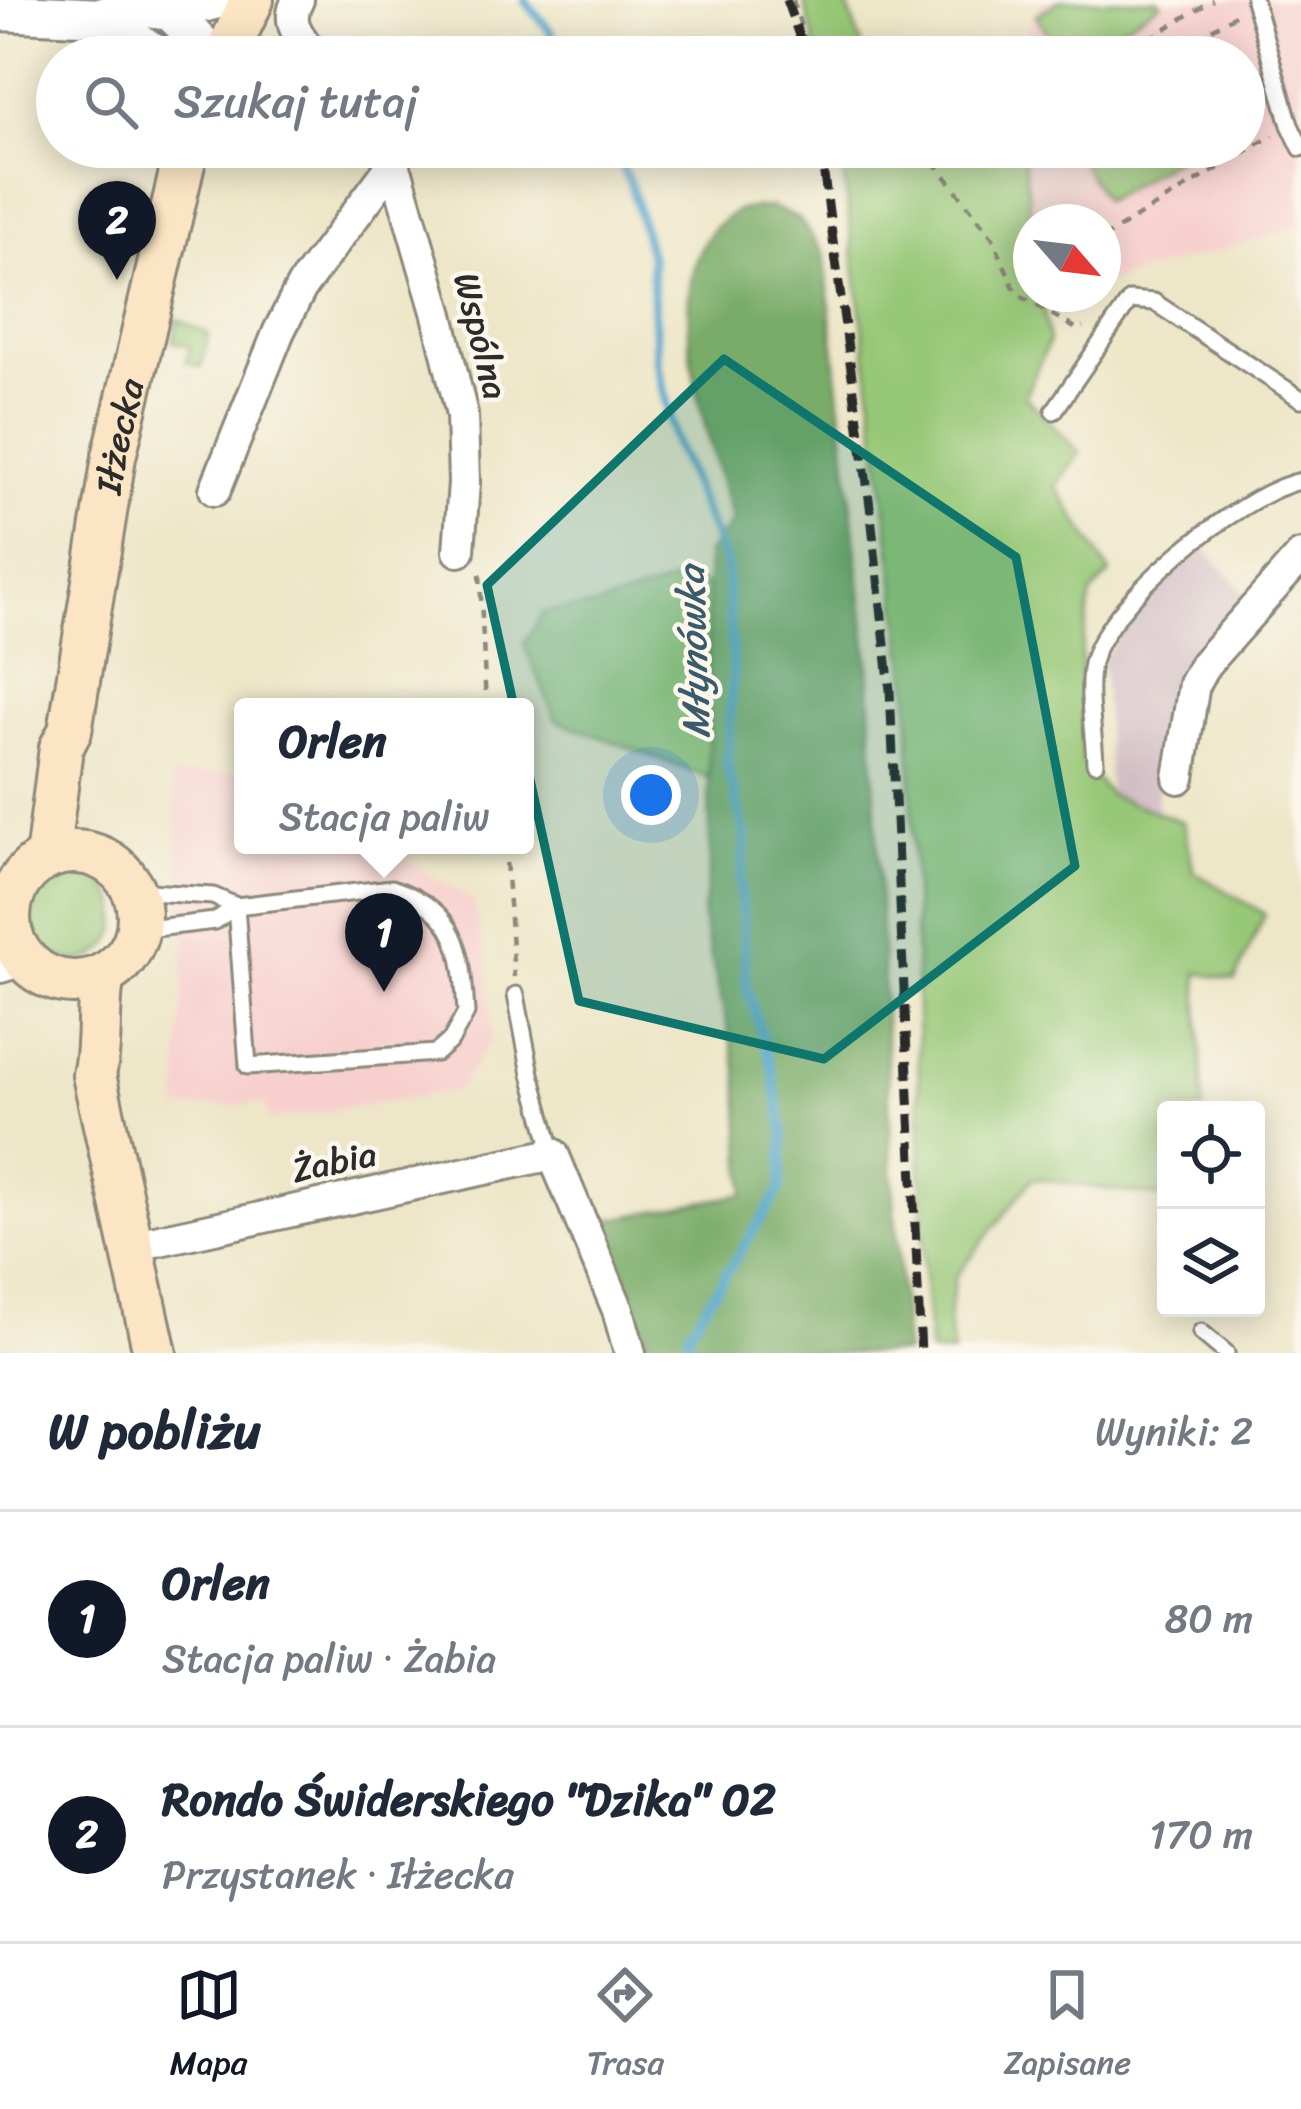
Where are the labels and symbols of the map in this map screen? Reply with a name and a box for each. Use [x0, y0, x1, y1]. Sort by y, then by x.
pin: 2 [78, 181, 156, 280]
north arrow [1013, 204, 1121, 312]
street label: Wspólna [434, 266, 528, 406]
street label: Iłżecka [76, 371, 164, 500]
water label: Młynówka [655, 561, 730, 740]
your location [621, 765, 681, 825]
pin: 1 [345, 893, 423, 992]
street label: Żabia [286, 1122, 382, 1202]

